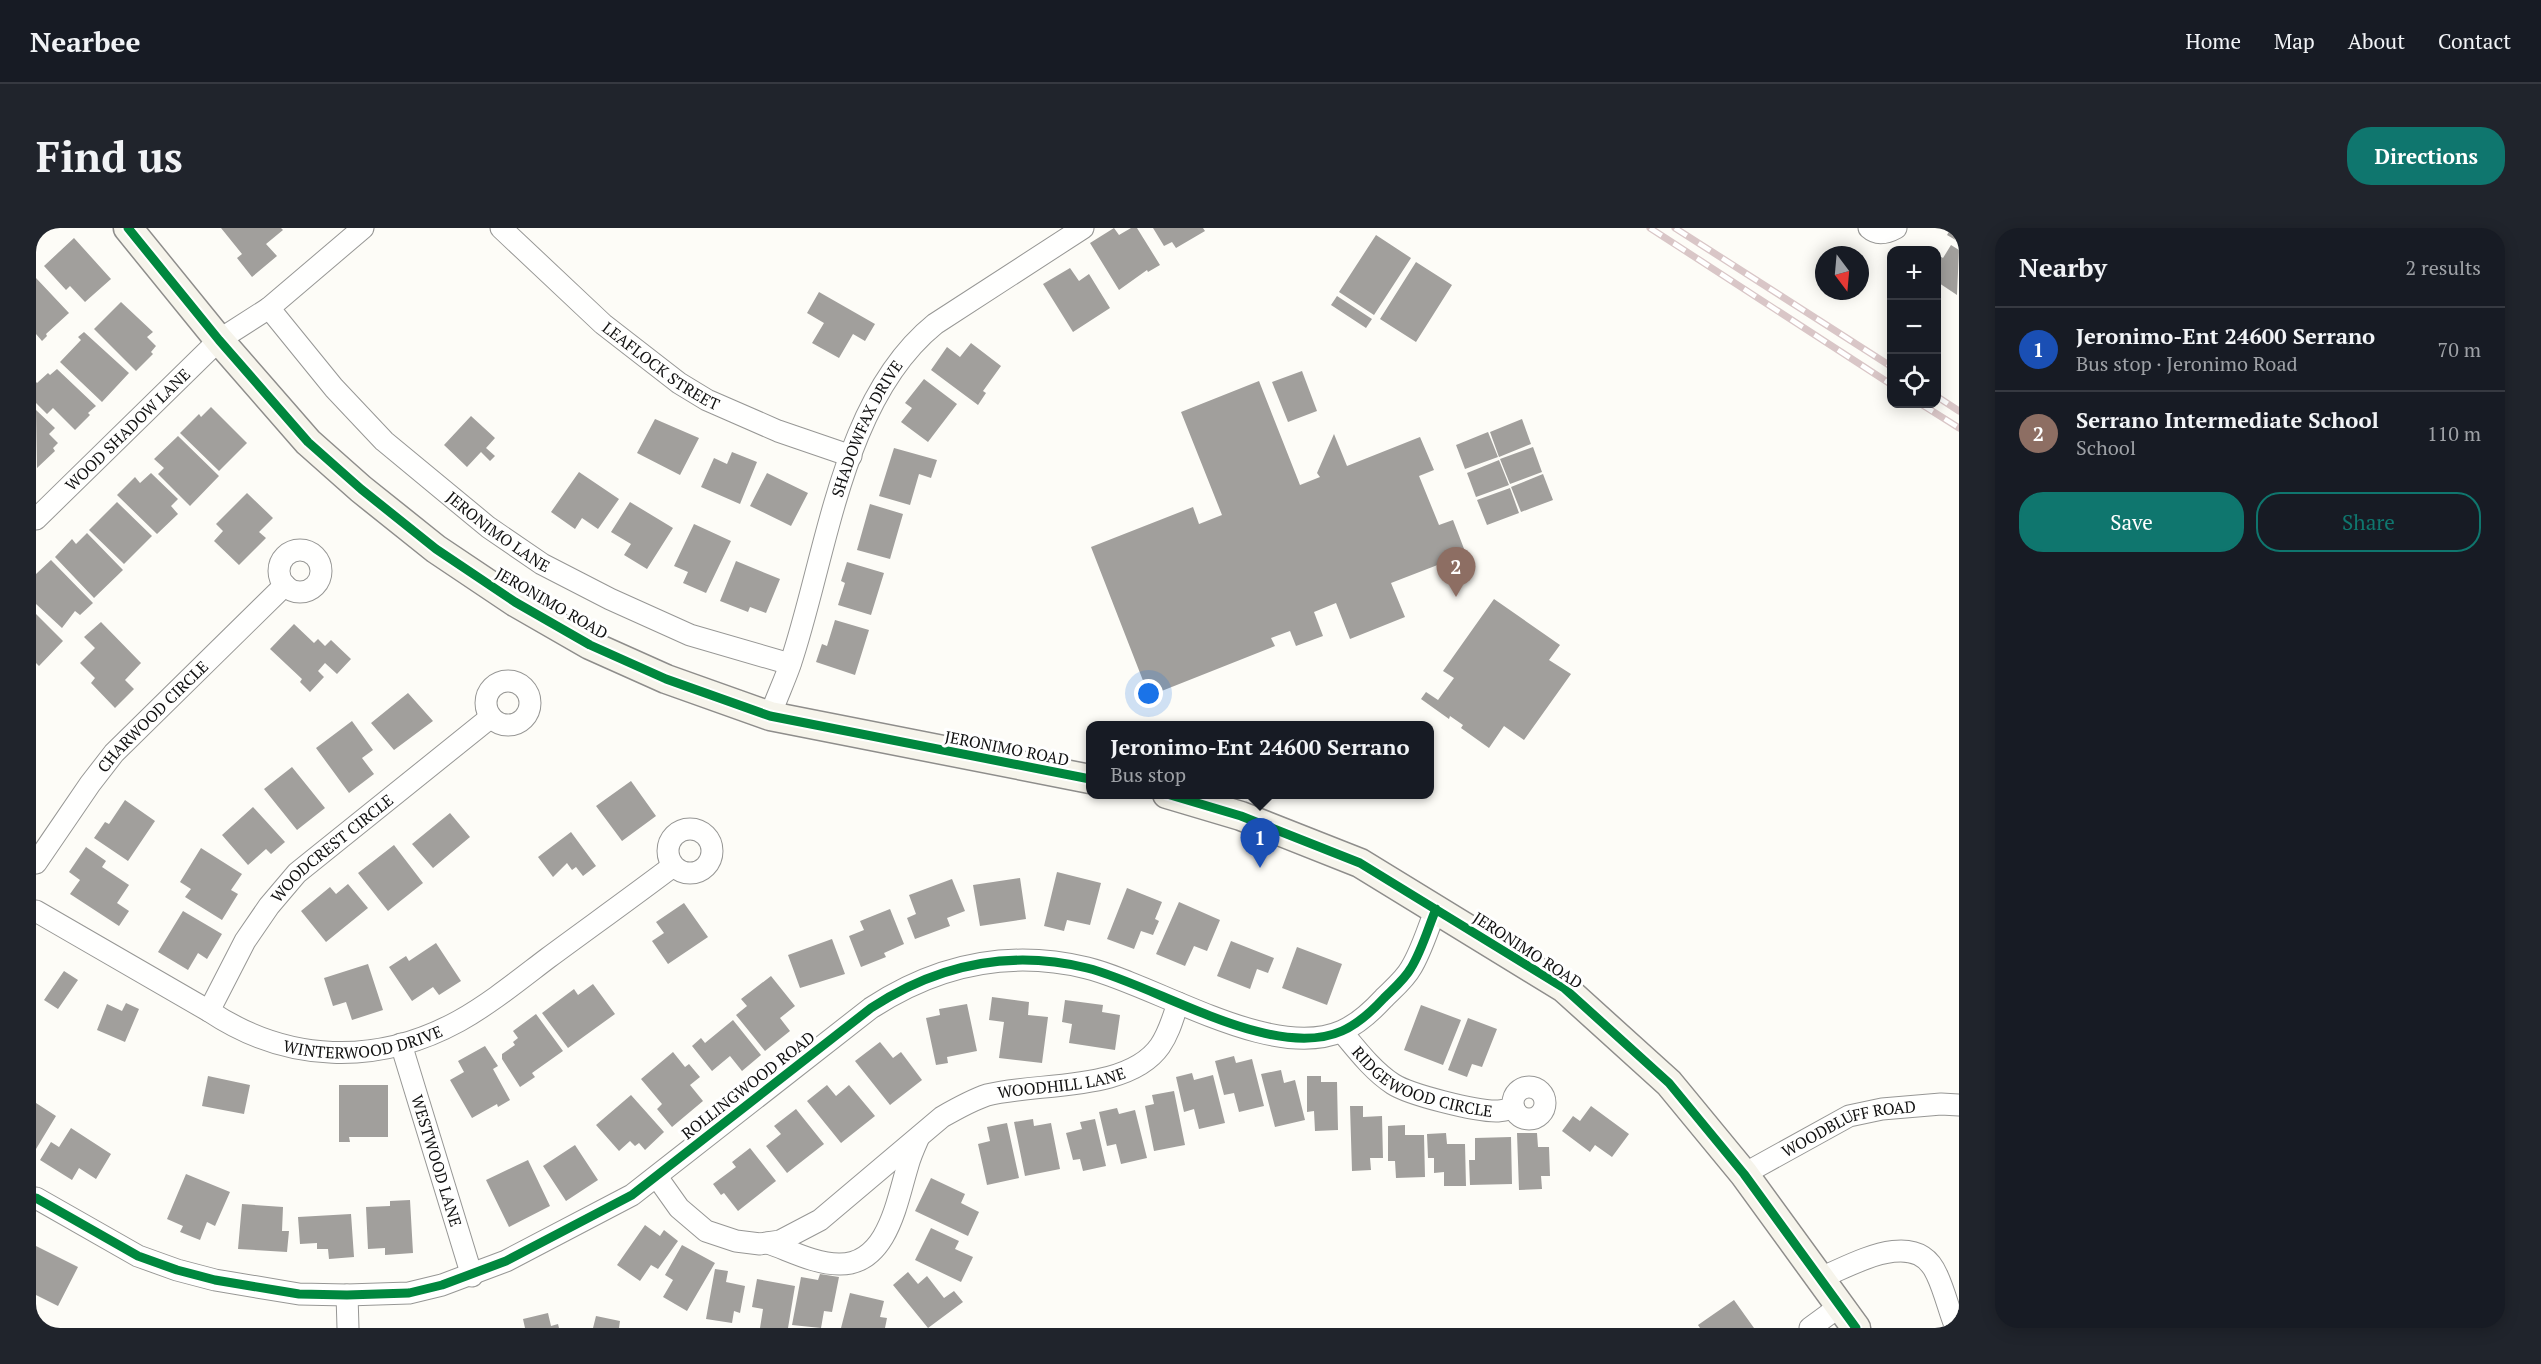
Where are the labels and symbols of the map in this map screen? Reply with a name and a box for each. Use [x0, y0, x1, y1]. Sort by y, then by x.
north arrow [1815, 246, 1869, 300]
street label: LEAFLOCK STREET [598, 317, 723, 415]
street label: SHADOWFAX DRIVE [826, 356, 908, 500]
street label: WOOD SHADOW LANE [60, 363, 195, 496]
street label: JERONIMO LANE [442, 486, 554, 577]
pin: 2 [1436, 548, 1476, 597]
street label: JERONIMO ROAD [492, 562, 612, 644]
street label: CHARWOOD CIRCLE [92, 656, 213, 777]
your location [1134, 679, 1163, 708]
street label: JERONIMO ROAD [943, 725, 1071, 771]
street label: WOODCREST CIRCLE [266, 789, 398, 907]
pin: 1 [1240, 818, 1280, 868]
street label: JERONIMO ROAD [1469, 906, 1587, 994]
street label: WINTERWOOD DRIVE [281, 1020, 446, 1064]
street label: ROLLINGWOOD ROAD [677, 1026, 819, 1144]
street label: RIDGEWOOD CIRCLE [1347, 1041, 1494, 1122]
street label: WOODHILL LANE [996, 1062, 1128, 1103]
street label: WESTWOOD LANE [406, 1092, 467, 1229]
street label: WOODBLUFF ROAD [1778, 1095, 1917, 1162]

